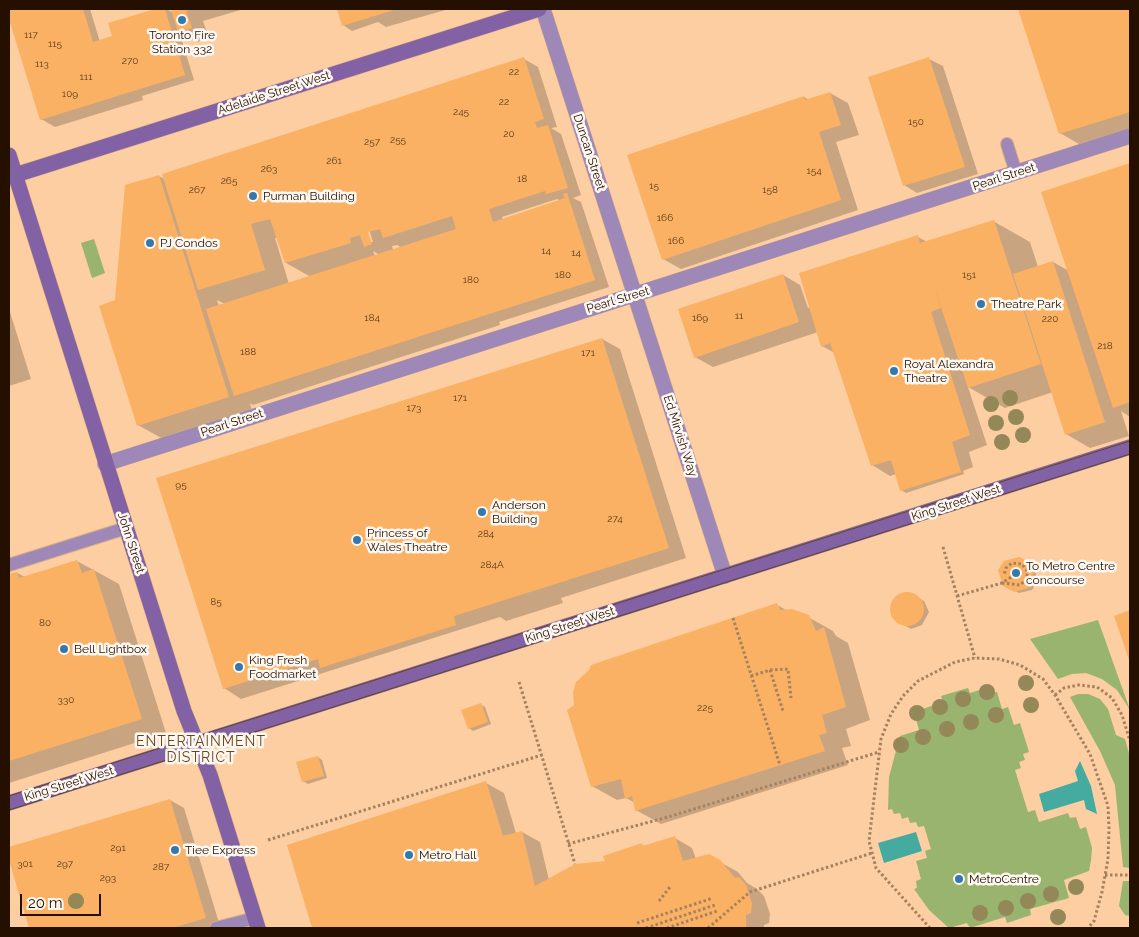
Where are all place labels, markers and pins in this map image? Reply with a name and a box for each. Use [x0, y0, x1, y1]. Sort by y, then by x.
marker: Toronto Fire Station 332 [176, 14, 188, 26]
place label: Toronto Fire Station 332 [149, 28, 215, 56]
place label: Purman Building [263, 189, 355, 203]
marker: Purman Building [247, 190, 259, 202]
place label: PJ Condos [160, 236, 218, 250]
marker: PJ Condos [144, 237, 156, 249]
place label: Theatre Park [991, 297, 1062, 311]
marker: Theatre Park [975, 298, 987, 310]
place label: Royal Alexandra Theatre [904, 357, 994, 385]
marker: Royal Alexandra Theatre [888, 365, 900, 377]
place label: Anderson Building [492, 498, 546, 526]
marker: Anderson Building [476, 506, 488, 518]
place label: Princess of Wales Theatre [367, 526, 448, 554]
marker: Princess of Wales Theatre [351, 534, 363, 546]
place label: To Metro Centre concourse [1026, 559, 1115, 587]
marker: To Metro Centre concourse [1010, 567, 1022, 579]
place label: Bell Lightbox [74, 642, 147, 656]
marker: Bell Lightbox [58, 643, 70, 655]
place label: King Fresh Foodmarket [249, 653, 316, 681]
marker: King Fresh Foodmarket [233, 661, 245, 673]
place label: Tiee Express [185, 843, 255, 857]
marker: Tiee Express [169, 844, 181, 856]
place label: Metro Hall [419, 848, 477, 862]
marker: Metro Hall [403, 849, 415, 861]
place label: MetroCentre [969, 872, 1039, 886]
marker: MetroCentre [953, 873, 965, 885]

